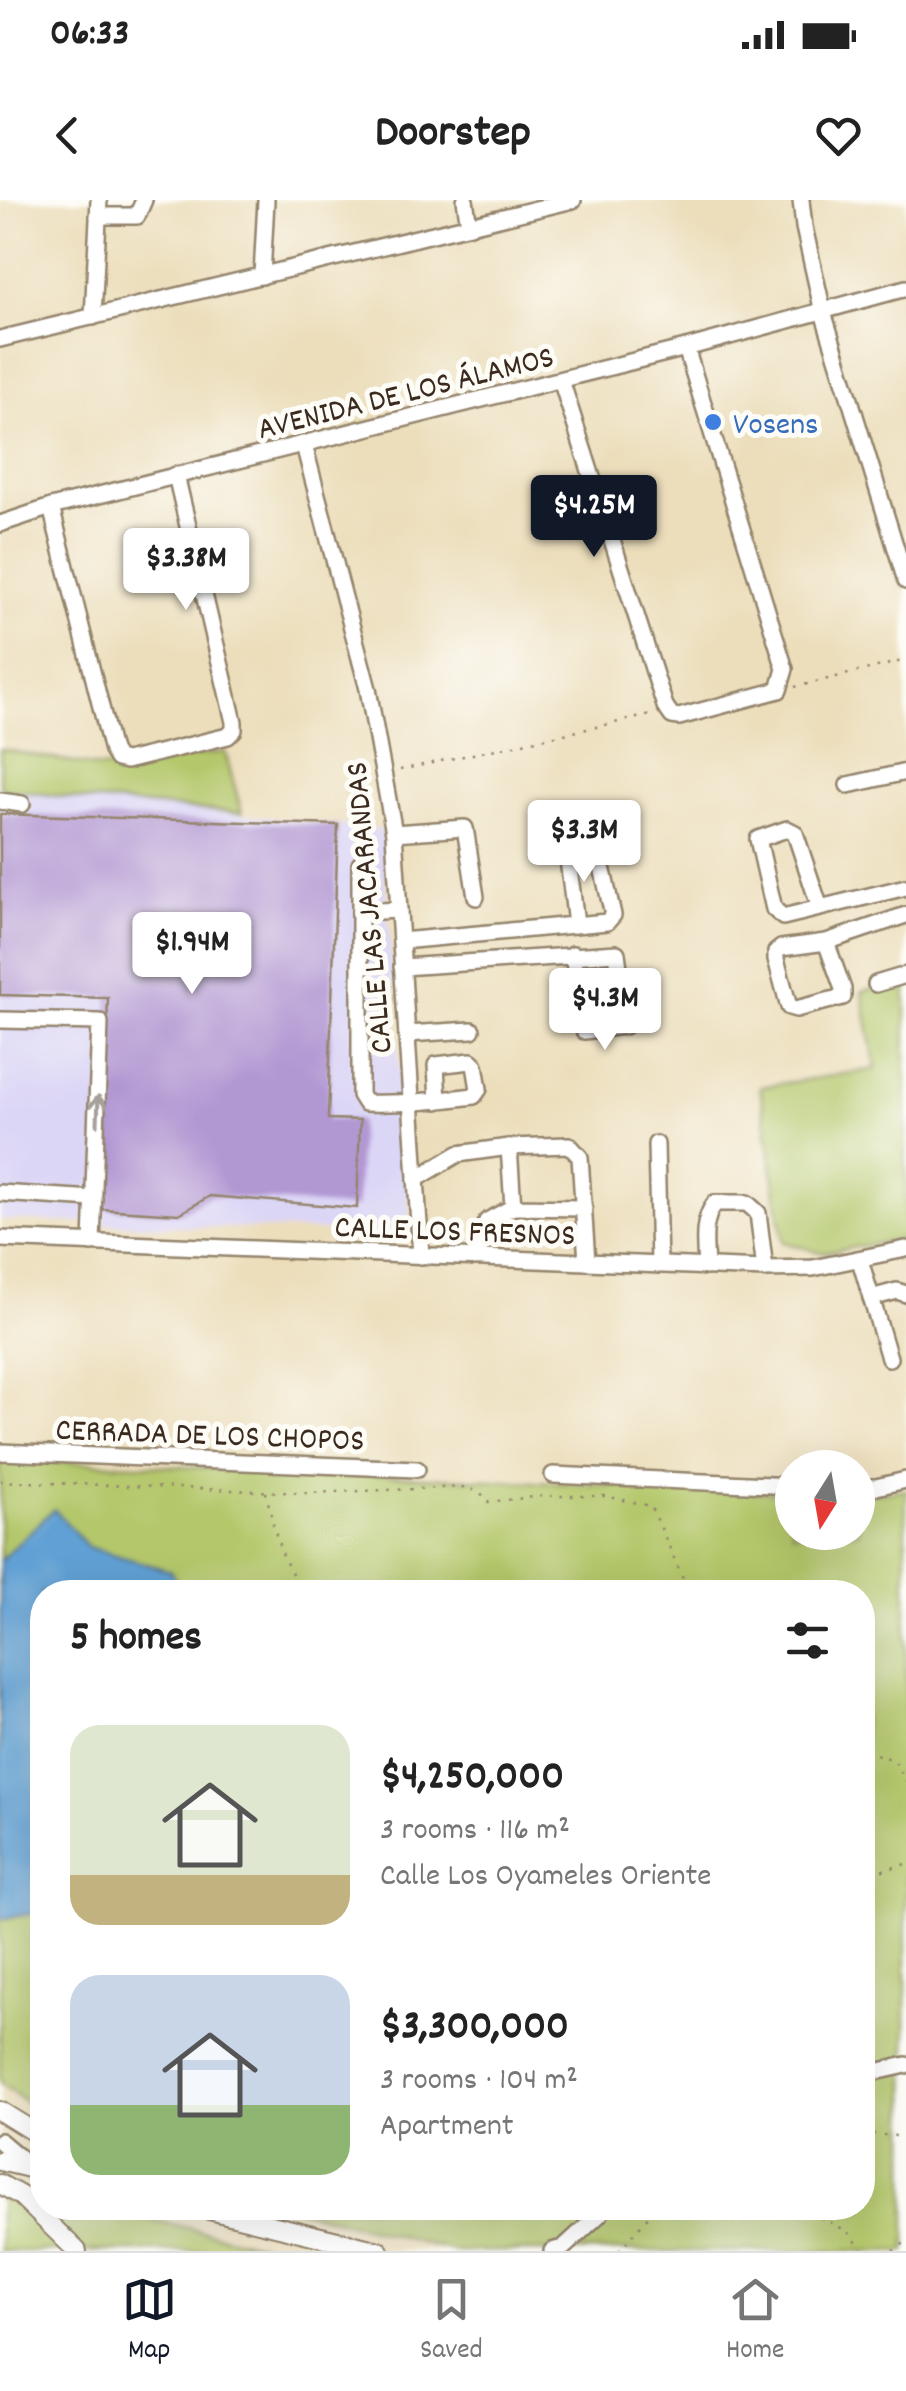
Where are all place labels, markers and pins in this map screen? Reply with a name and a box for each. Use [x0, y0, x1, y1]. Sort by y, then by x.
place label: Vosens [733, 404, 818, 450]
marker: Vosens [702, 411, 724, 433]
pin: $4.25M [513, 475, 675, 560]
pin: $3.38M [105, 528, 267, 613]
pin: $3.3M [514, 800, 654, 885]
pin: $1.94M [111, 912, 273, 997]
pin: $4.3M [535, 968, 675, 1053]

